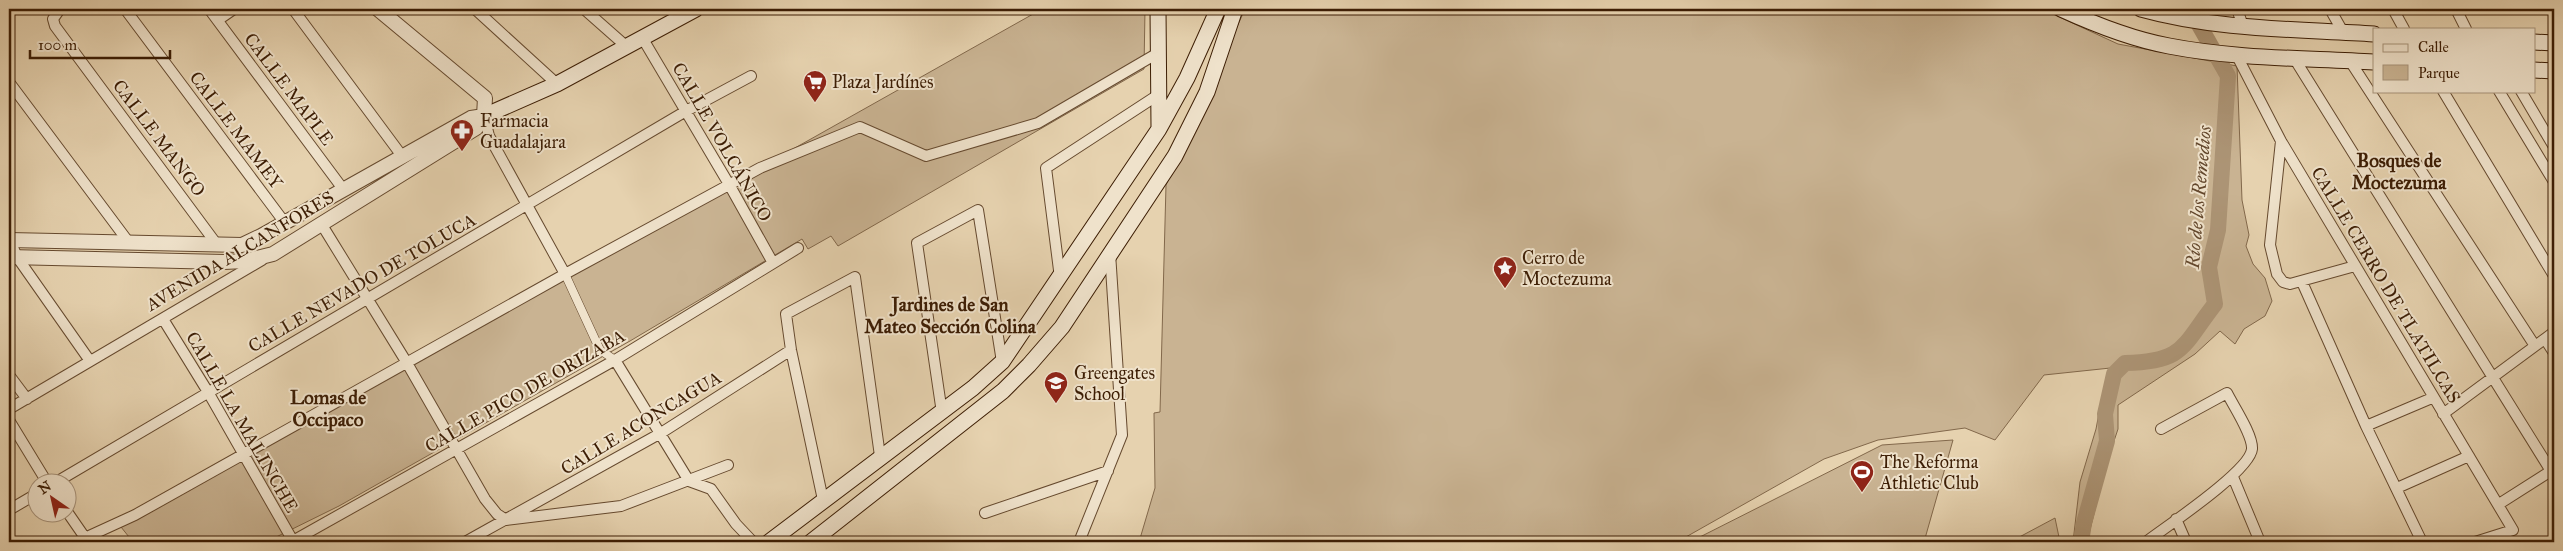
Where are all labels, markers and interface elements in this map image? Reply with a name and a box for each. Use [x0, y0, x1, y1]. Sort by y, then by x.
scale bar [30, 28, 170, 60]
legend [2373, 28, 2536, 92]
street label: CALLE MAPLE [240, 29, 338, 150]
text: 100 m [38, 36, 78, 54]
text: Calle [2418, 38, 2449, 56]
street label: CALLE VOLCÁNICO [667, 58, 778, 225]
text: Parque [2418, 64, 2460, 83]
street label: CALLE MAMEY [185, 67, 288, 193]
supermarket icon: Plaza Jardínes [802, 69, 828, 103]
place label: Plaza Jardínes [832, 71, 933, 94]
street label: CALLE MANGO [108, 75, 210, 201]
place label: Farmacia Guadalajara [480, 110, 566, 153]
pharmacy icon: Farmacia Guadalajara [449, 118, 475, 152]
water label: Río de los Remedios [2181, 124, 2216, 270]
district label: Bosques de Moctezuma [2352, 149, 2447, 194]
street label: CALLE CERRO DE TLATILCAS [2306, 163, 2466, 407]
street label: AVENIDA ALCANFORES [141, 186, 338, 316]
street label: CALLE NEVADO DE TOLUCA [244, 209, 480, 357]
place label: Cerro de Moctezuma [1522, 247, 1612, 290]
place icon: Cerro de Moctezuma [1492, 255, 1518, 289]
district label: Jardines de San Mateo Sección Colina [864, 293, 1037, 338]
street label: CALLE PICO DE ORIZABA [421, 325, 629, 457]
street label: CALLE LA MALINCHE [181, 328, 303, 516]
place label: Greengates School [1074, 362, 1155, 405]
street label: CALLE ACONCAGUA [557, 366, 725, 480]
school or university icon: Greengates School [1043, 370, 1069, 404]
district label: Lomas de Occipaco [290, 386, 366, 432]
place label: The Reforma Athletic Club [1879, 451, 1979, 494]
sports icon: The Reforma Athletic Club [1849, 459, 1875, 493]
north arrow [28, 474, 78, 524]
text: N [35, 477, 55, 498]

